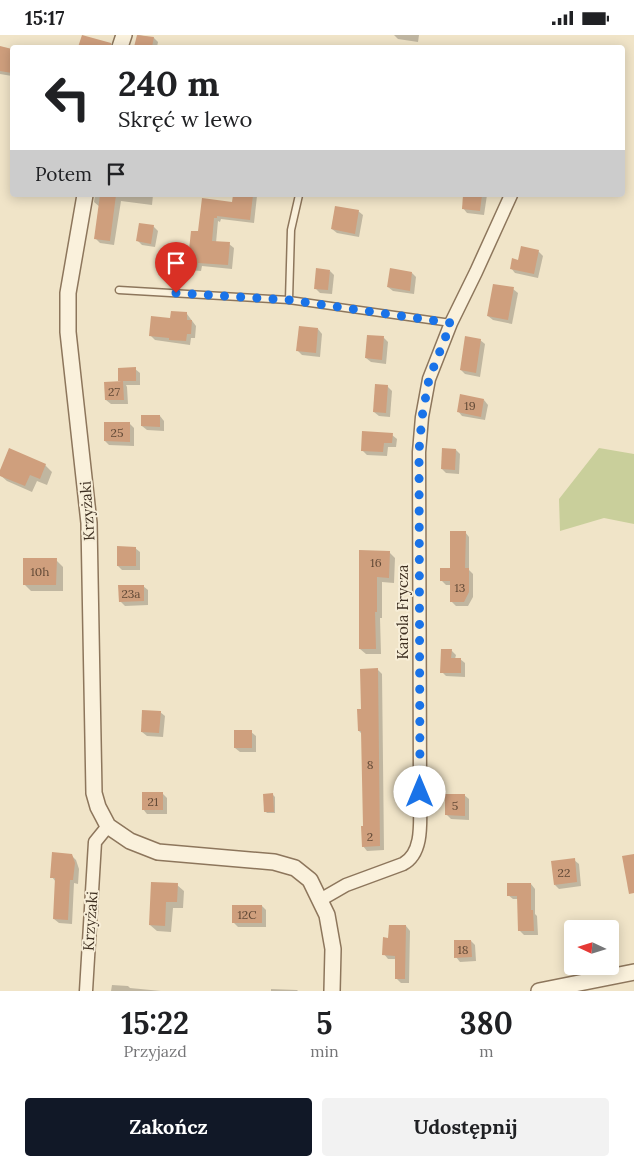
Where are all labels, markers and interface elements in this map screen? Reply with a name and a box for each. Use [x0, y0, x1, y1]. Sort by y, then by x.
text: 15:17 [25, 6, 64, 30]
text: 240 m [118, 61, 219, 106]
icon: left [35, 65, 100, 130]
text: Skręć w lewo [118, 105, 252, 133]
icon: arrive [102, 160, 130, 188]
text: Potem [35, 162, 92, 186]
pin [155, 242, 197, 293]
icon: arrive [162, 249, 190, 277]
house number: 27 [108, 384, 120, 399]
house number: 19 [464, 398, 476, 413]
house number: 25 [111, 425, 123, 440]
street label: Krzyżaki [75, 480, 99, 542]
house number: 16 [370, 555, 382, 570]
house number: 10h [30, 564, 50, 579]
street label: Karola Frycza [393, 564, 412, 659]
house number: 13 [454, 580, 466, 595]
house number: 23a [121, 586, 141, 601]
house number: 8 [367, 757, 374, 772]
position arrow [393, 765, 445, 817]
house number: 21 [148, 794, 158, 809]
house number: 5 [452, 798, 458, 813]
house number: 2 [367, 829, 373, 844]
house number: 22 [558, 865, 570, 880]
street label: Krzyżaki [78, 890, 102, 952]
house number: 12C [237, 907, 257, 922]
north arrow [564, 920, 619, 975]
map controls [564, 920, 619, 975]
house number: 18 [457, 942, 469, 957]
text: 15:22 [121, 1004, 189, 1042]
text: 5 [316, 1004, 333, 1042]
text: 380 [460, 1004, 513, 1042]
text: Przyjazd [123, 1041, 187, 1061]
text: min [310, 1041, 339, 1061]
text: m [479, 1041, 493, 1061]
button: Zakończ [25, 1098, 312, 1156]
button: Udostępnij [322, 1098, 609, 1156]

